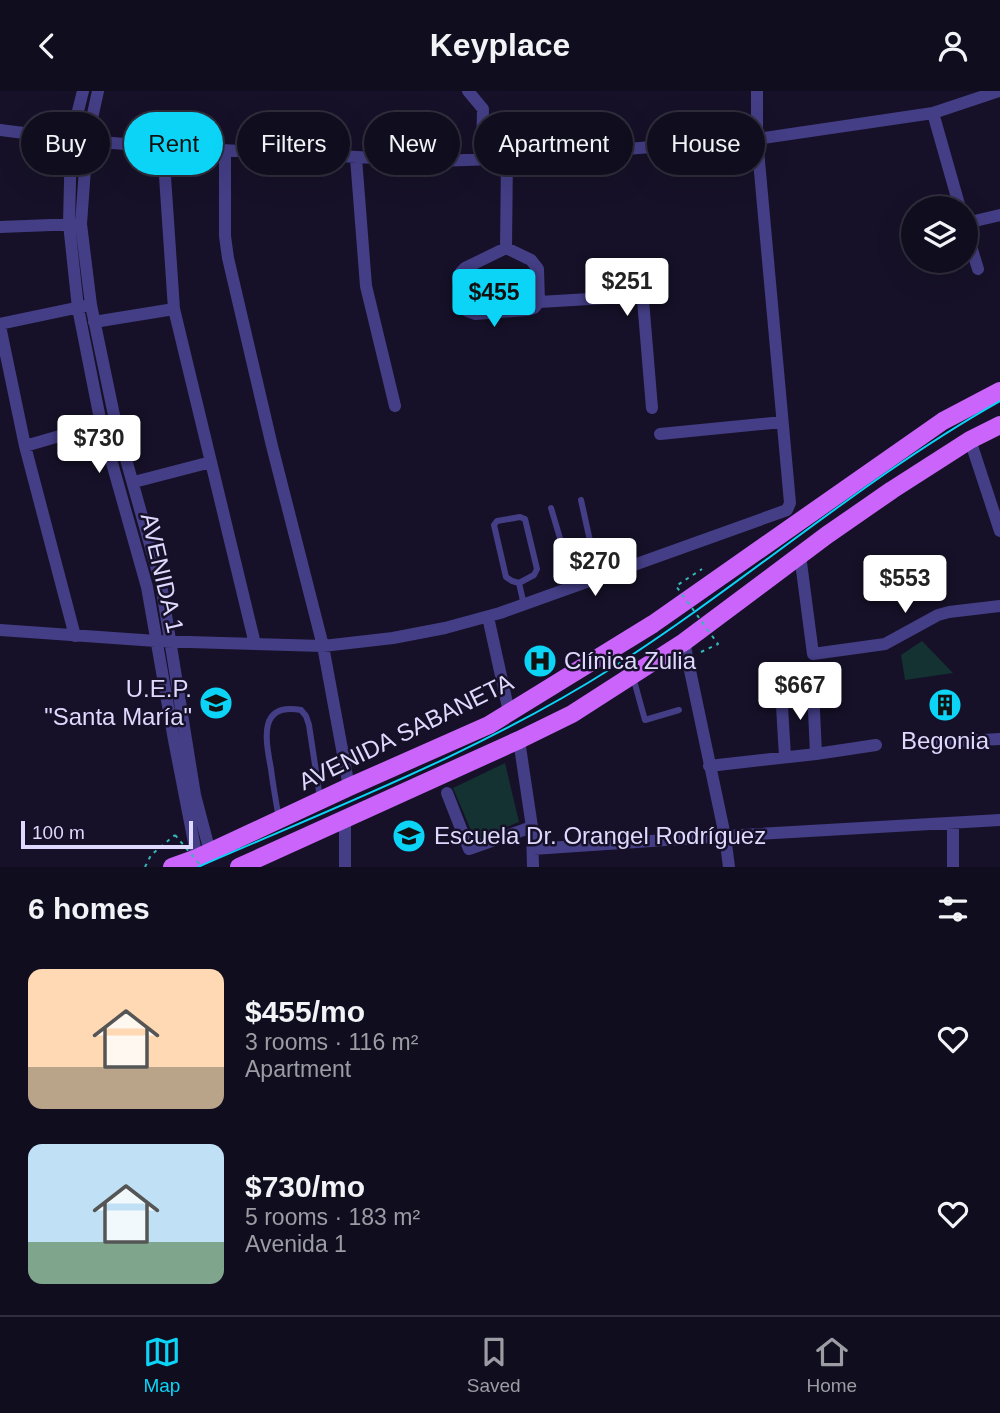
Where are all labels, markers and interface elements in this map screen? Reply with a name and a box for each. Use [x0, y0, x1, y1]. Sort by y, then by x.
icon: back [28, 27, 66, 65]
text: Keyplace [430, 27, 570, 63]
icon: person [934, 27, 972, 65]
chip: Buy [21, 112, 110, 175]
chip: Rent [124, 112, 223, 175]
chip: Filters [237, 112, 350, 175]
chip: New [364, 112, 460, 175]
chip: Apartment [474, 112, 633, 175]
chip: House [647, 112, 765, 175]
map controls [901, 196, 978, 273]
button: layers [901, 196, 978, 273]
pin: $251 [586, 259, 668, 318]
text: $251 [601, 268, 653, 294]
pin: $455 [453, 269, 535, 329]
text: $455 [468, 279, 520, 305]
pin: $730 [58, 415, 140, 475]
text: $730 [73, 425, 125, 451]
street label: AVENIDA 1 [136, 510, 189, 635]
pin: $270 [554, 539, 636, 598]
text: $270 [569, 548, 621, 574]
pin: $553 [864, 555, 946, 615]
text: $553 [879, 565, 931, 591]
hospital icon: Clínica Zulia [521, 642, 559, 680]
place label: Clínica Zulia [564, 647, 697, 674]
pin: $667 [759, 663, 841, 722]
street label: AVENIDA SABANETA [294, 668, 517, 795]
text: $667 [774, 672, 826, 698]
place label: U.E.P. "Santa María" [44, 675, 192, 730]
school or university icon: U.E.P. "Santa María" [197, 684, 235, 722]
building icon: Begonia [926, 686, 964, 724]
place label: Begonia [901, 727, 990, 754]
school or university icon: Escuela Dr. Orangel Rodríguez [390, 817, 428, 855]
scale bar [21, 818, 192, 850]
text: 100 m [32, 822, 85, 843]
place label: Escuela Dr. Orangel Rodríguez [434, 822, 766, 849]
icon: filters [934, 890, 972, 928]
text: 6 homes [28, 892, 150, 925]
text: $455/mo [245, 995, 365, 1028]
icon: home [84, 997, 168, 1081]
icon: heart [934, 1020, 972, 1058]
text: 3 rooms · 116 m² [245, 1029, 418, 1055]
text: Apartment [245, 1056, 351, 1082]
text: $730/mo [245, 1170, 365, 1203]
icon: home [84, 1172, 168, 1256]
icon: heart [934, 1195, 972, 1233]
text: 5 rooms · 183 m² [245, 1204, 420, 1230]
text: Avenida 1 [245, 1231, 347, 1257]
tab: Map [143, 1333, 181, 1397]
tab: Saved [467, 1333, 521, 1397]
tab: Home [806, 1333, 857, 1397]

